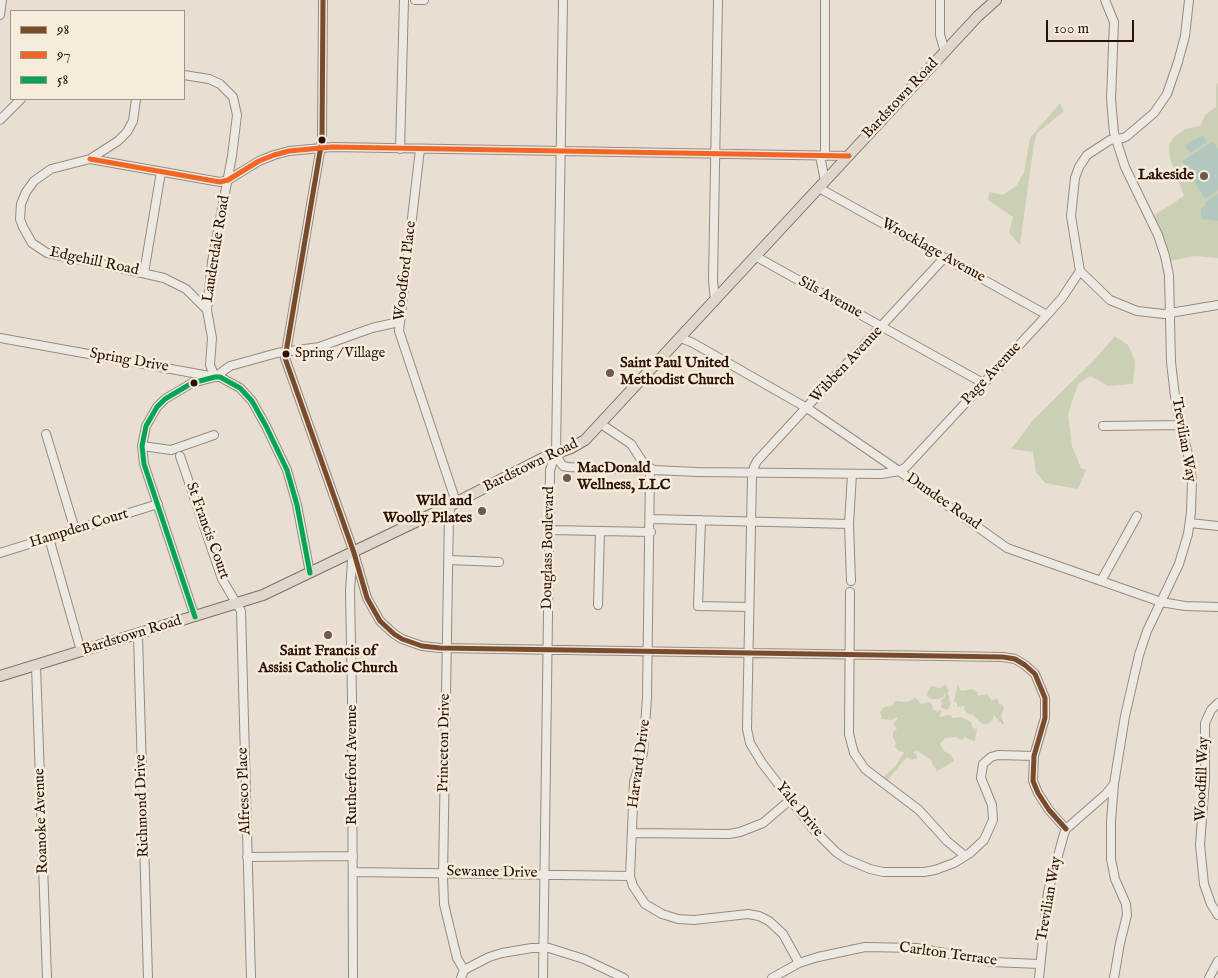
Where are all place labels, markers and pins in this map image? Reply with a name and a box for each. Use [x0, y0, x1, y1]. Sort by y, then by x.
unlabelled marker [317, 135, 327, 145]
place label: Lakeside [1138, 167, 1194, 185]
marker: Lakeside [1198, 170, 1210, 182]
place label: Spring / Village [295, 346, 385, 362]
marker: Spring / Village [281, 349, 291, 359]
place label: Saint Paul United Methodist Church [620, 355, 734, 390]
marker: Saint Paul United Methodist Church [604, 367, 616, 379]
unlabelled marker [189, 378, 199, 388]
place label: MacDonald Wellness, LLC [577, 460, 670, 495]
marker: MacDonald Wellness, LLC [561, 472, 573, 484]
place label: Wild and Woolly Pilates [383, 493, 472, 528]
marker: Wild and Woolly Pilates [476, 505, 488, 517]
marker: Saint Francis of Assisi Catholic Church [322, 629, 334, 641]
place label: Saint Francis of Assisi Catholic Church [258, 643, 398, 678]

